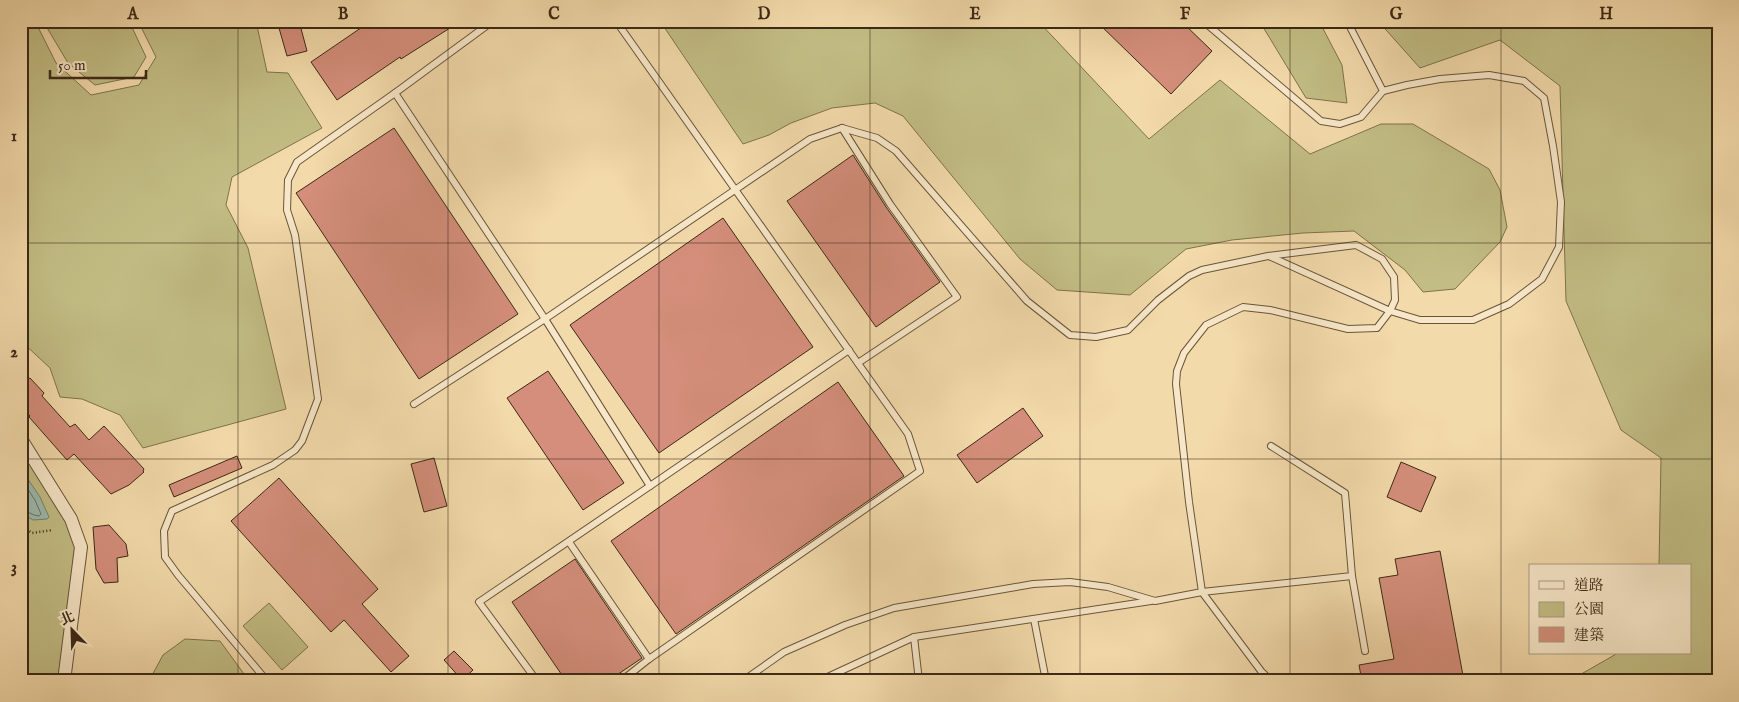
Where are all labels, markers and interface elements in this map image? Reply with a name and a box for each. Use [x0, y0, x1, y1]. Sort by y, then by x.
text: A [127, 5, 140, 25]
text: B [338, 5, 349, 25]
text: C [548, 5, 560, 25]
text: D [758, 5, 771, 25]
text: E [969, 5, 981, 25]
text: F [1180, 5, 1191, 25]
text: G [1390, 5, 1403, 25]
text: H [1599, 5, 1613, 25]
scale bar [50, 48, 146, 80]
text: 50 m [58, 56, 86, 75]
text: 1 [11, 127, 17, 147]
text: 2 [10, 343, 18, 363]
text: 3 [11, 558, 17, 578]
legend [1529, 564, 1692, 654]
text: 道路 [1574, 576, 1604, 595]
text: 公園 [1574, 600, 1604, 619]
north arrow [48, 604, 98, 654]
text: 北 [57, 608, 77, 630]
text: 建築 [1574, 626, 1604, 645]

